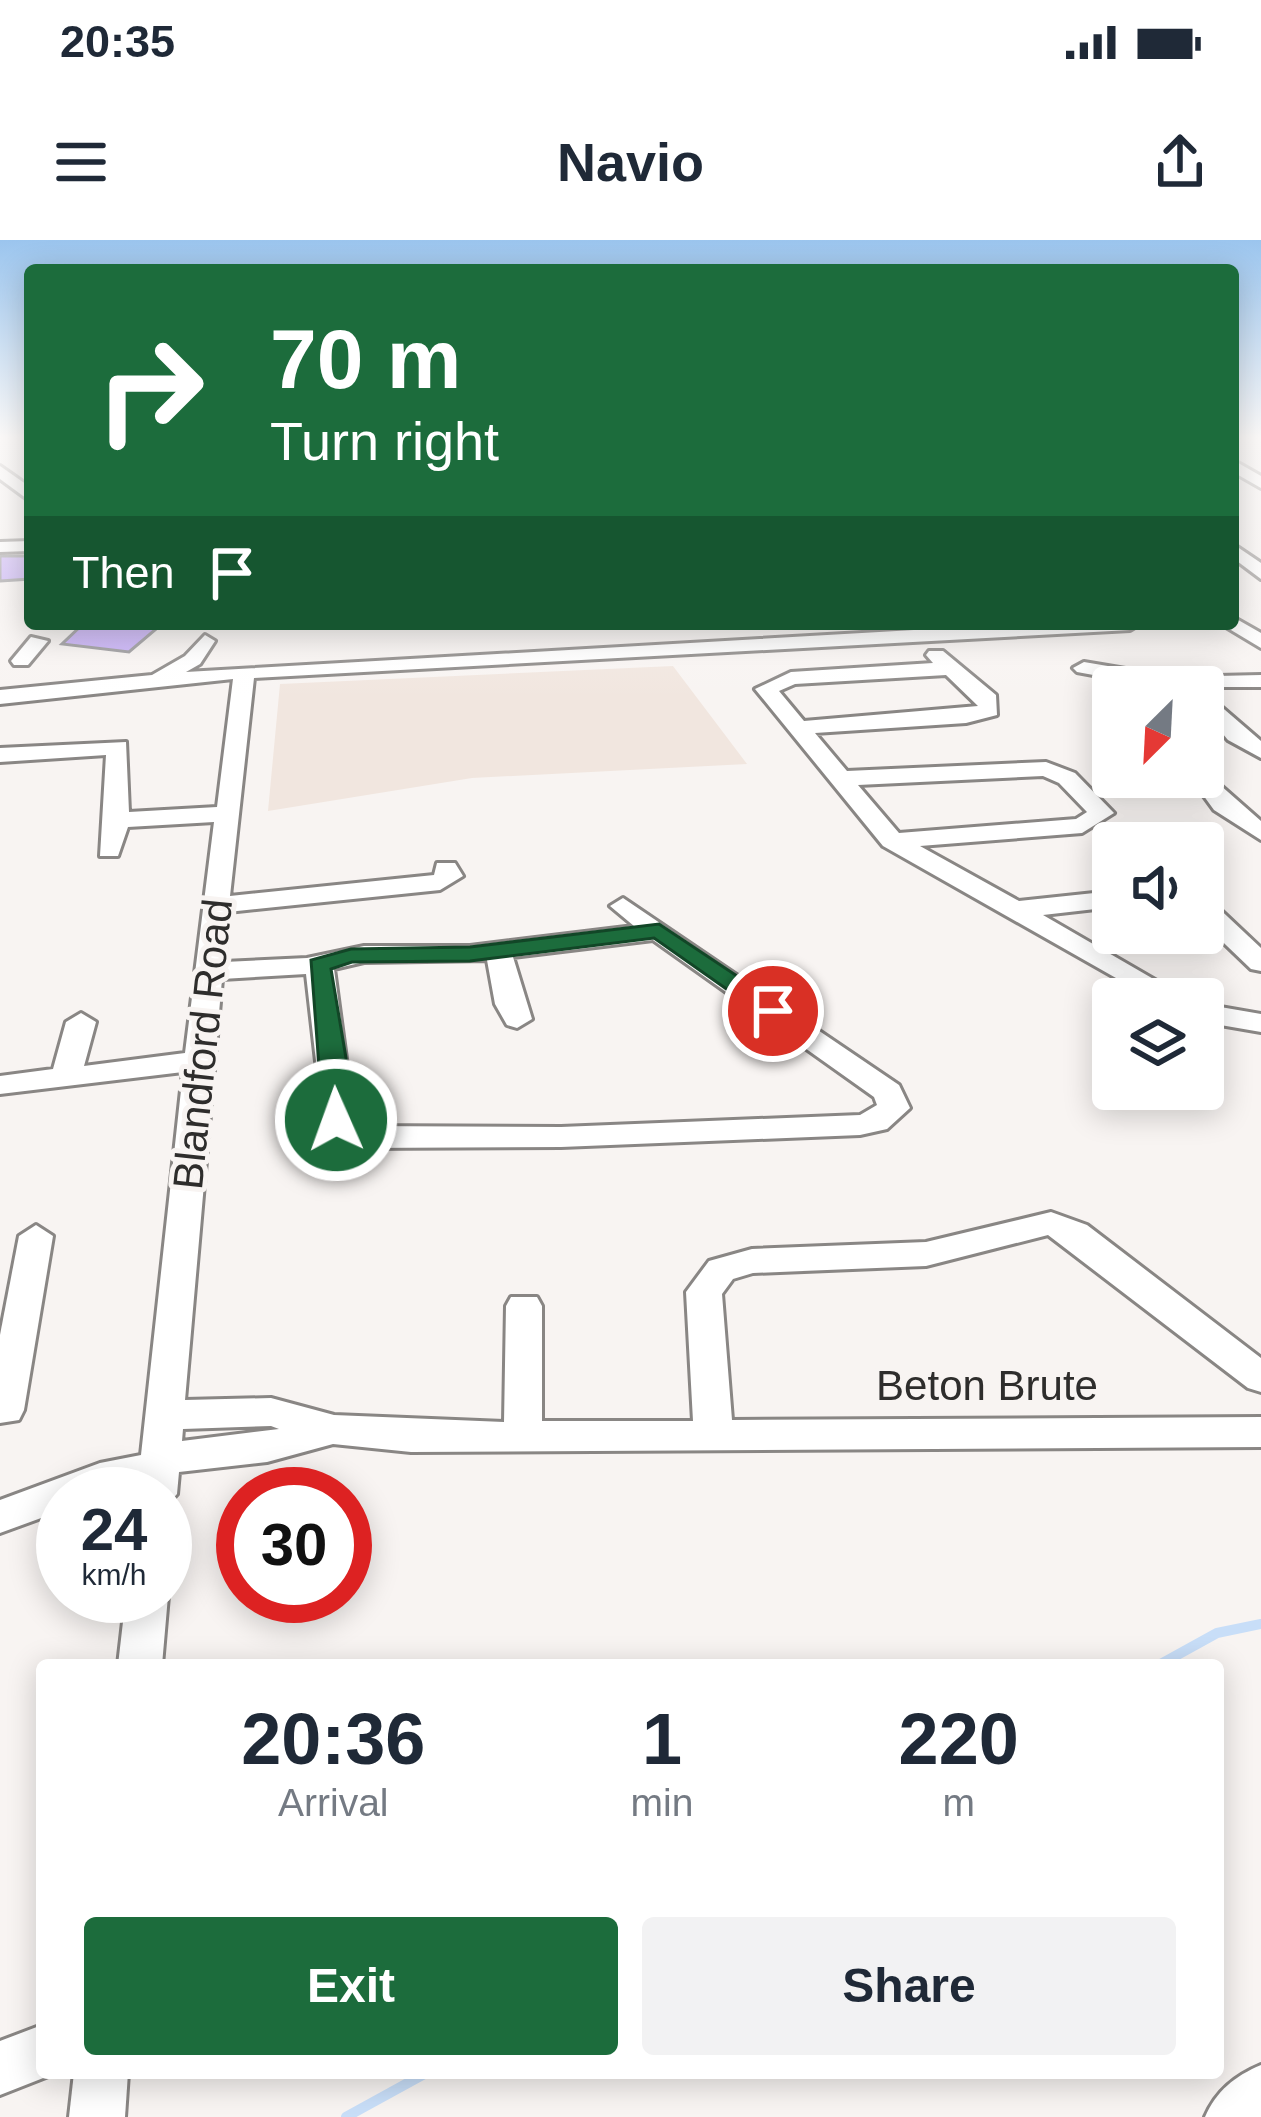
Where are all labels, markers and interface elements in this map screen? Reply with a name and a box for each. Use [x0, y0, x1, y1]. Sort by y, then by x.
text: 20:35 [60, 16, 175, 67]
icon: menu [48, 129, 114, 195]
icon: share [1147, 129, 1213, 195]
text: Navio [557, 132, 704, 192]
icon: right [72, 312, 228, 468]
text: 70 m [270, 312, 461, 406]
text: Turn right [270, 411, 499, 471]
icon: arrive [199, 540, 265, 606]
text: Then [72, 547, 175, 598]
north arrow [1092, 666, 1224, 798]
map controls [1092, 666, 1224, 1110]
button: sound [1092, 822, 1224, 954]
street label: Blandford Road [164, 896, 241, 1192]
pin [722, 960, 824, 1062]
icon: arrive [740, 978, 806, 1044]
button: layers [1092, 978, 1224, 1110]
position arrow [273, 1057, 399, 1183]
street label: Beton Brute [876, 1362, 1098, 1409]
speed limit sign: 30 [216, 1467, 372, 1623]
text: 24 [81, 1496, 147, 1563]
text: km/h [81, 1558, 147, 1591]
text: 20:36 [241, 1699, 425, 1779]
text: 1 [642, 1699, 682, 1779]
text: 220 [899, 1699, 1019, 1779]
text: Arrival [278, 1781, 389, 1824]
text: min [631, 1781, 693, 1824]
text: m [942, 1781, 975, 1824]
button: Exit [84, 1917, 618, 2055]
button: Share [642, 1917, 1176, 2055]

